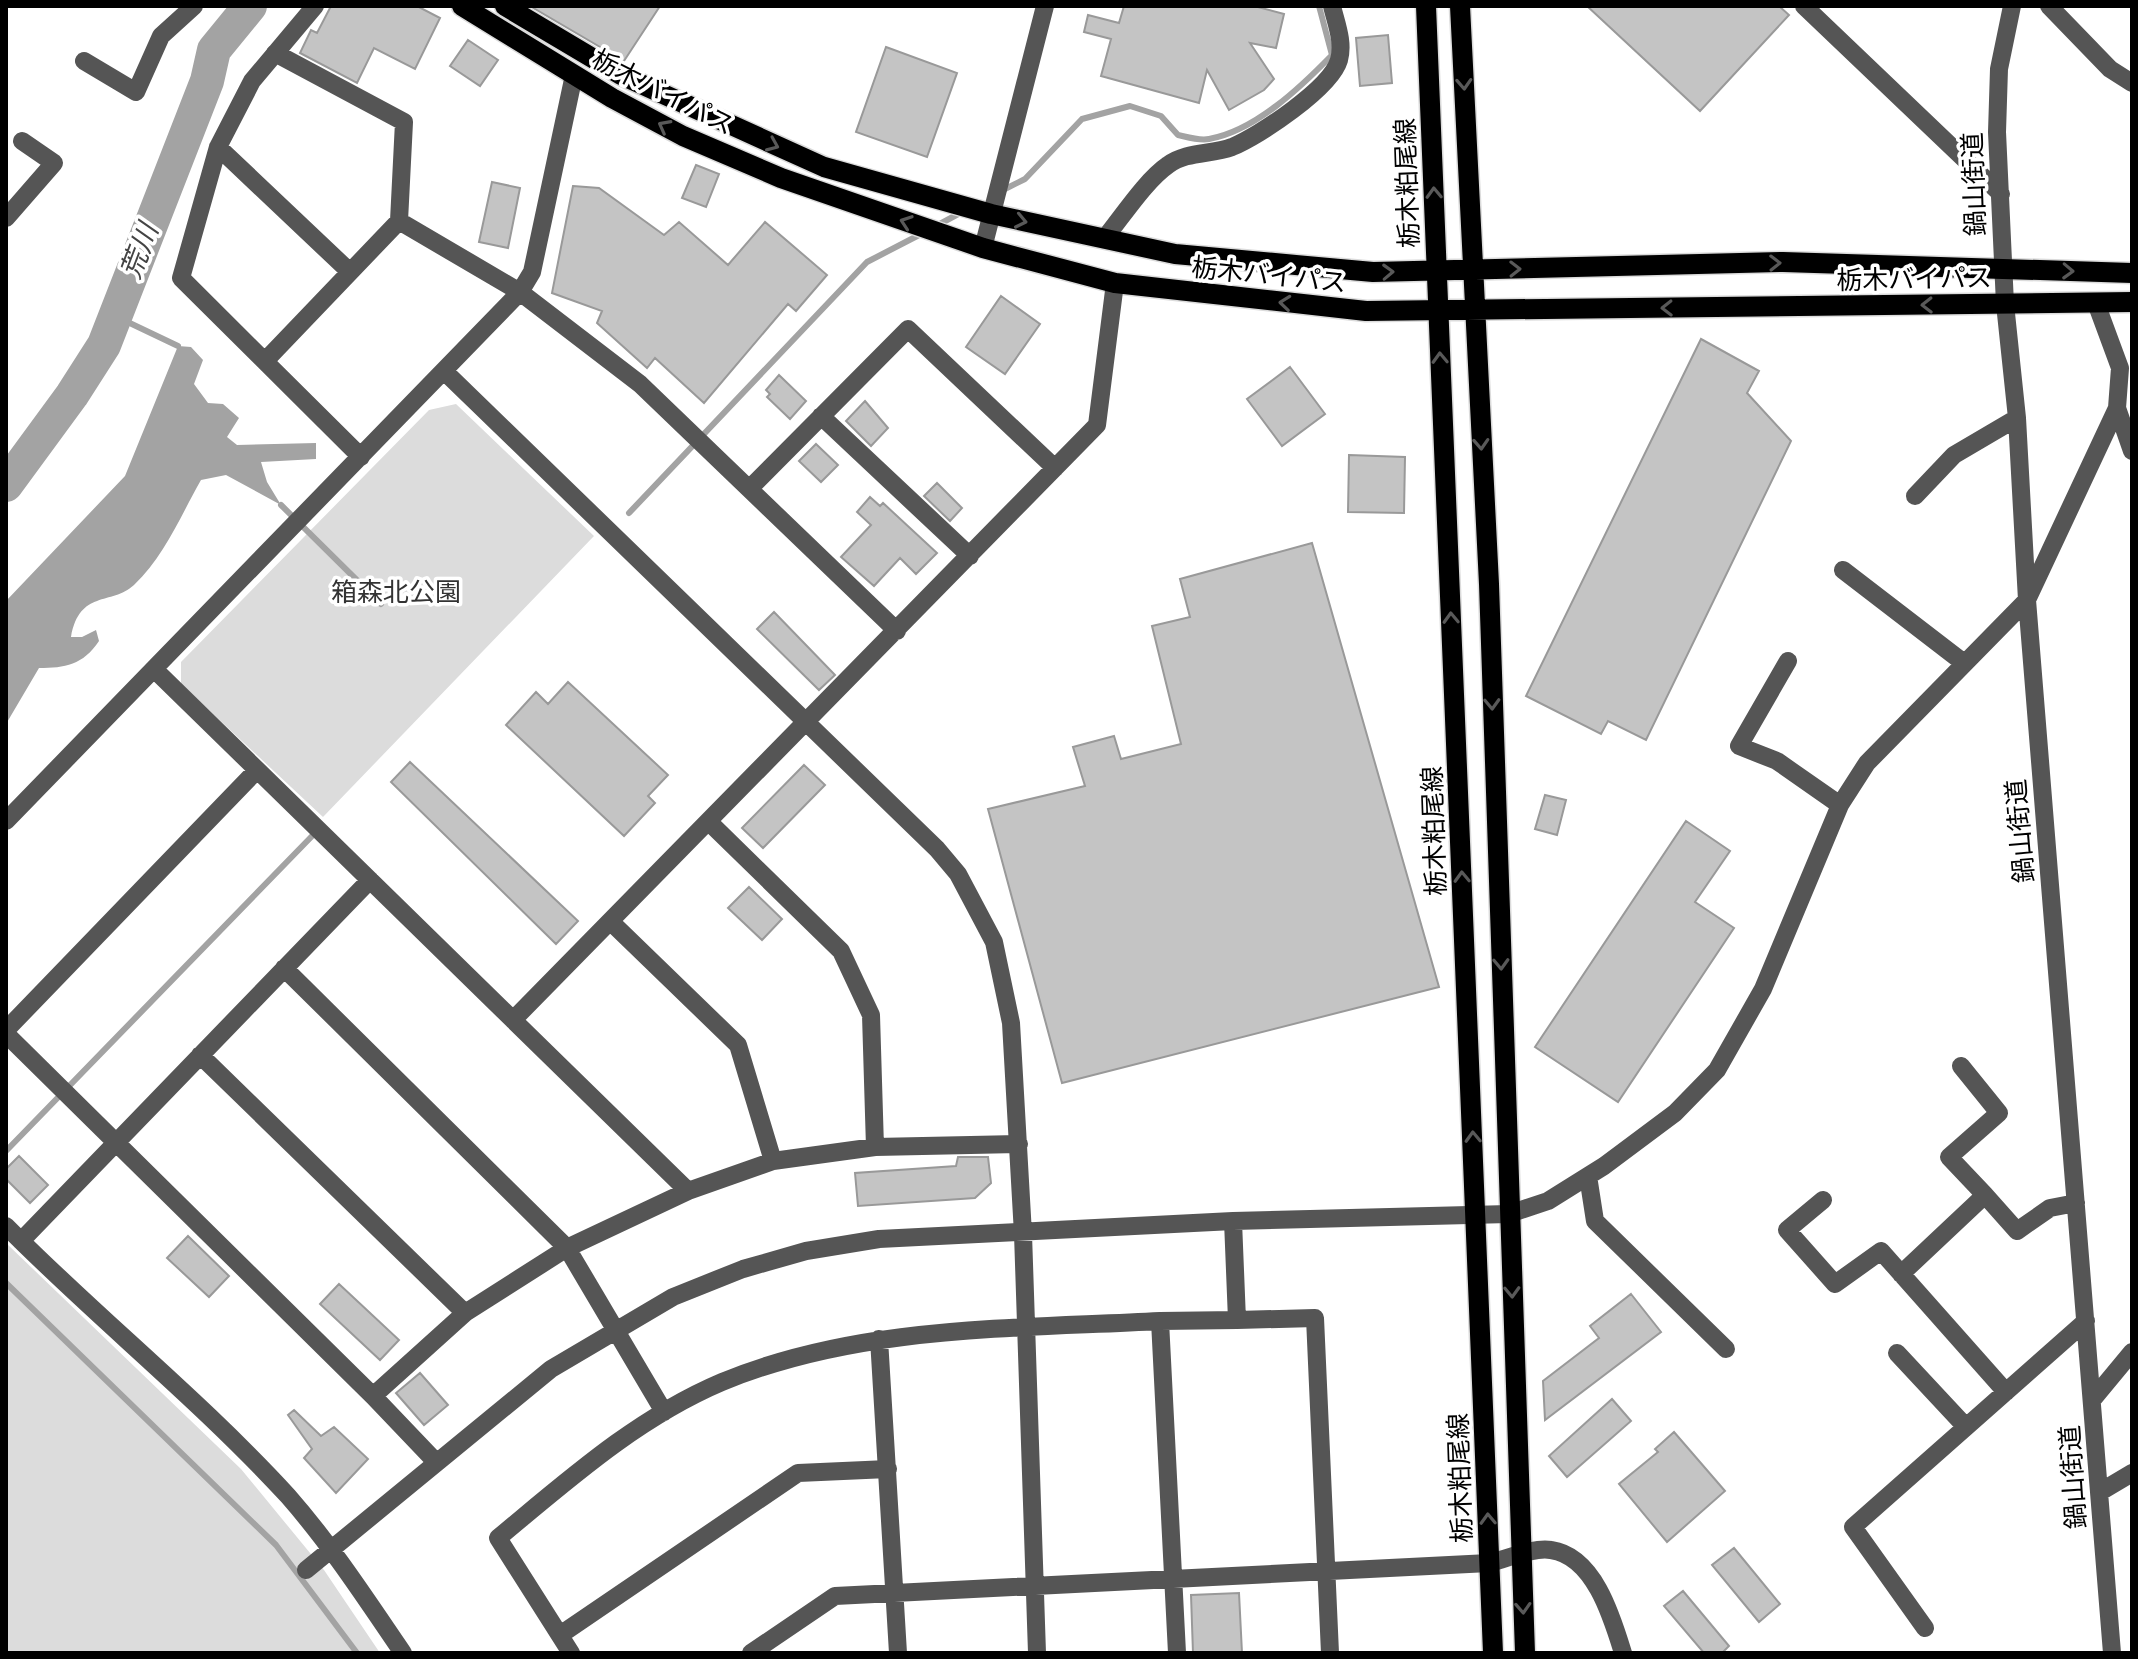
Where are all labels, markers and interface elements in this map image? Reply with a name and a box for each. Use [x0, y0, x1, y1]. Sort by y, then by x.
street label: 栃木バイパス [587, 43, 739, 141]
one-way arrow [1455, 78, 1472, 91]
street label: 栃木粕尾線 [1390, 118, 1424, 248]
one-way arrow [658, 120, 673, 135]
street label: 鍋山街道 [1957, 132, 1991, 236]
one-way arrow [765, 135, 779, 152]
one-way arrow [1425, 186, 1442, 199]
one-way arrow [1014, 212, 1027, 229]
one-way arrow [900, 215, 914, 231]
water label: 荒川 [114, 216, 166, 283]
street label: 栃木バイパス [1190, 252, 1348, 298]
one-way arrow [1769, 254, 1782, 272]
one-way arrow [1509, 260, 1522, 277]
one-way arrow [2062, 262, 2075, 280]
one-way arrow [1382, 263, 1395, 280]
street label: 栃木バイパス [1836, 263, 1992, 295]
one-way arrow [1278, 295, 1291, 312]
one-way arrow [1920, 296, 1933, 314]
one-way arrow [1660, 299, 1673, 317]
one-way arrow [1432, 351, 1449, 364]
one-way arrow [1472, 438, 1489, 451]
park label: 箱森北公園 [331, 577, 461, 607]
one-way arrow [1443, 611, 1460, 624]
one-way arrow [1484, 698, 1501, 711]
street label: 栃木粕尾線 [1417, 766, 1451, 896]
street label: 鍋山街道 [2001, 778, 2039, 884]
one-way arrow [1454, 870, 1471, 883]
one-way arrow [1492, 958, 1510, 971]
one-way arrow [1464, 1130, 1481, 1143]
one-way arrow [1503, 1286, 1520, 1299]
street label: 栃木粕尾線 [1443, 1413, 1477, 1543]
street label: 鍋山街道 [2054, 1424, 2092, 1530]
one-way arrow [1479, 1512, 1496, 1525]
one-way arrow [1514, 1602, 1531, 1615]

